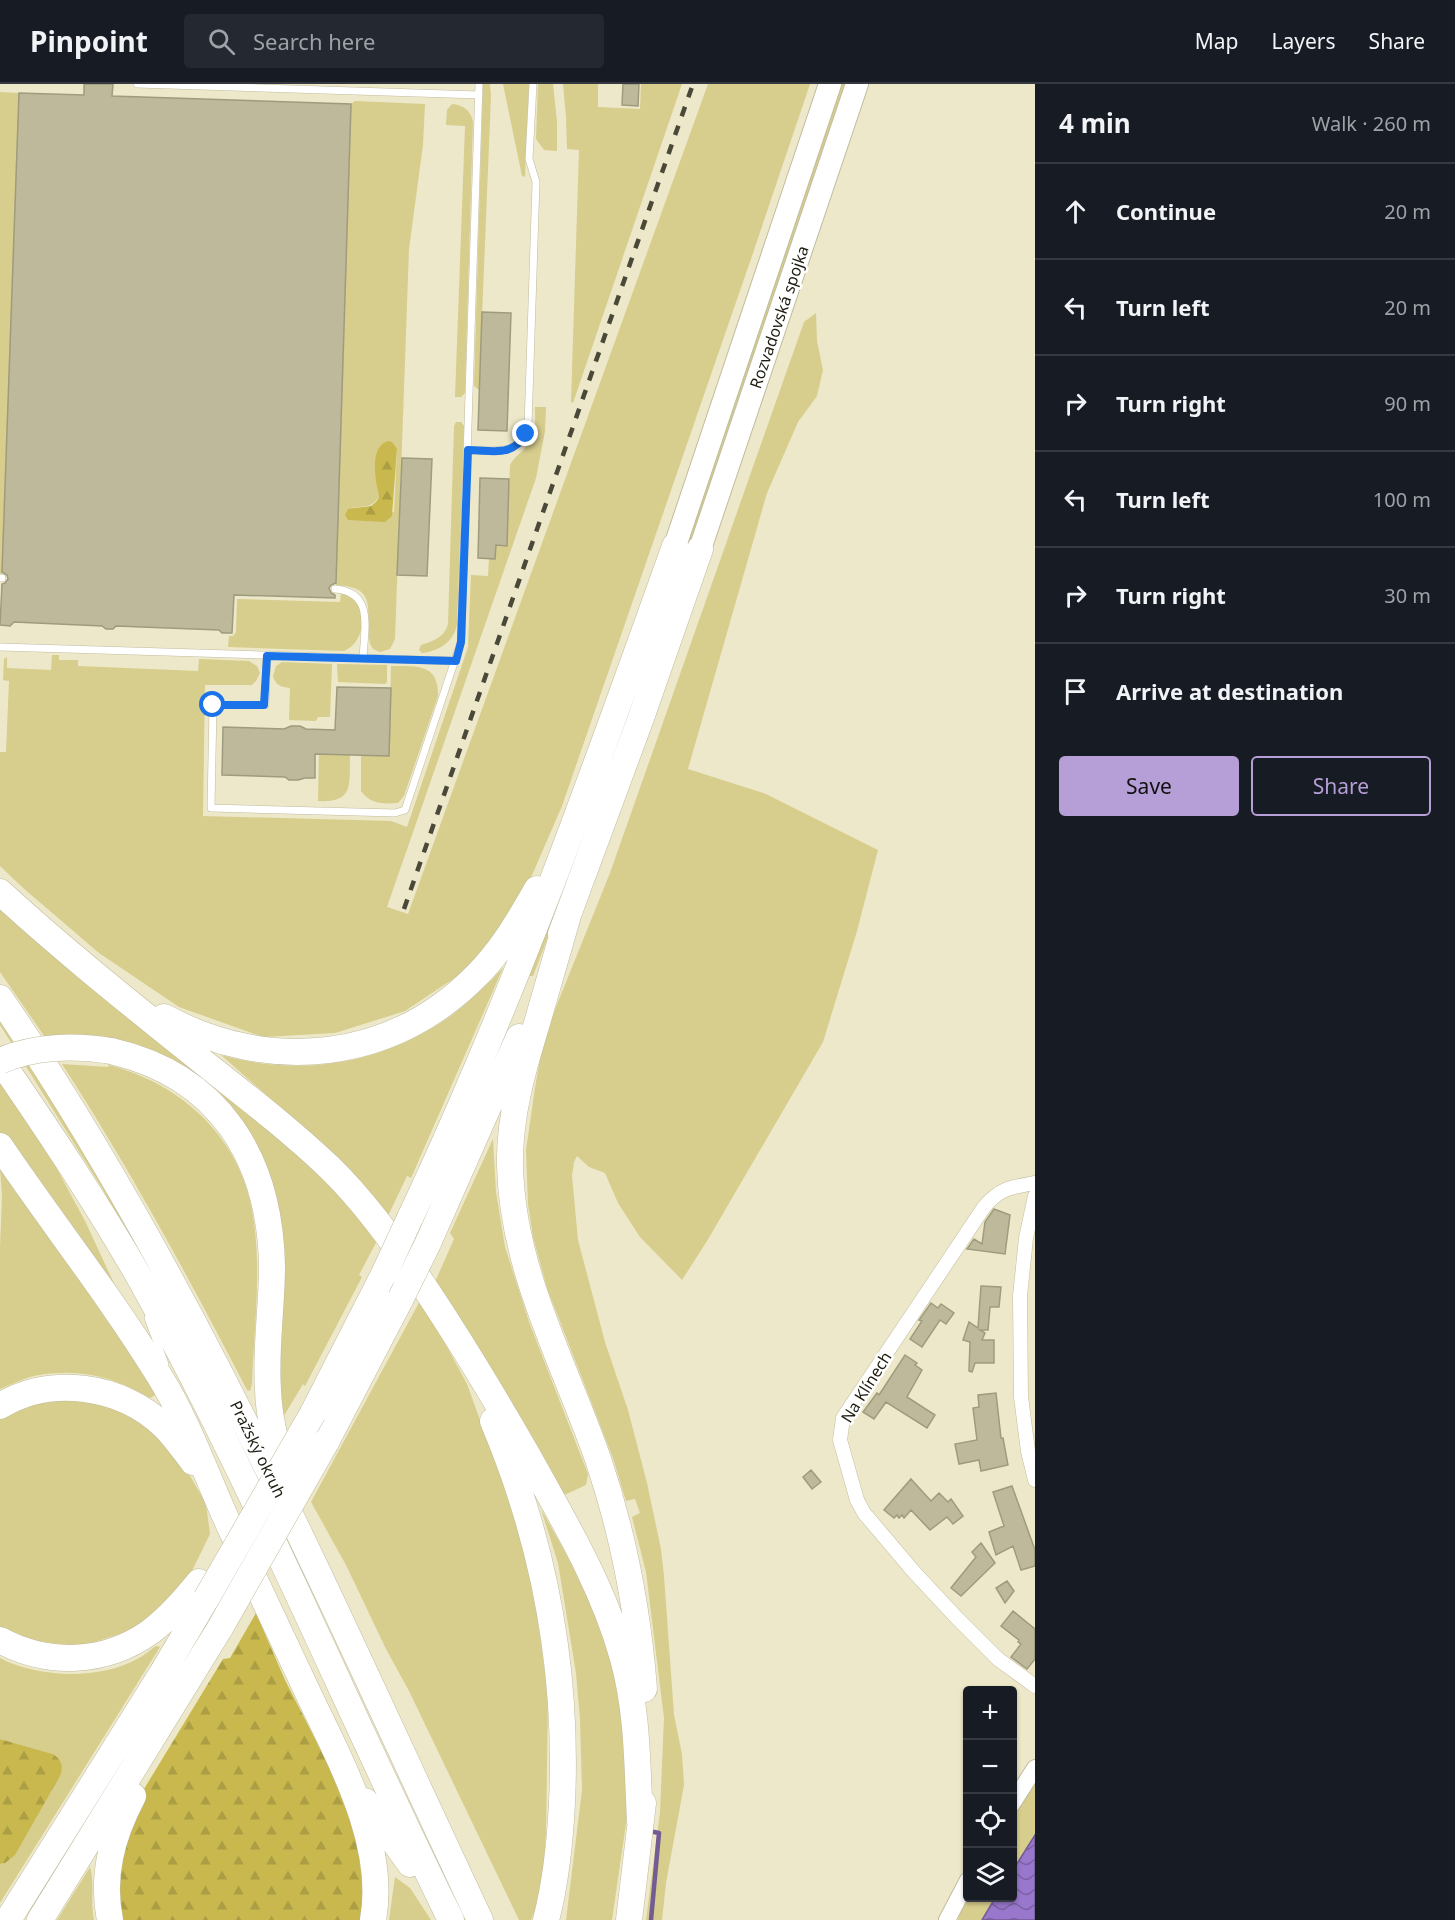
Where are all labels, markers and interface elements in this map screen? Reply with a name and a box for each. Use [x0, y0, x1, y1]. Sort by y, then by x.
search box [184, 14, 604, 68]
text: Pinpoint [30, 22, 148, 60]
icon: search [205, 25, 238, 58]
text: Search here [253, 26, 375, 56]
text: Map [1195, 27, 1239, 55]
text: Layers [1272, 27, 1336, 55]
text: Share [1369, 27, 1425, 55]
text: 4 min [1059, 105, 1131, 141]
text: Walk · 260 m [1312, 110, 1431, 137]
icon: ahead [1059, 195, 1092, 228]
text: Continue [1116, 196, 1216, 226]
text: 20 m [1384, 198, 1431, 225]
street label: Rozvadovská spojka [744, 243, 814, 391]
icon: left [1059, 291, 1092, 324]
text: Turn left [1116, 292, 1210, 322]
text: 20 m [1384, 294, 1431, 321]
icon: right [1059, 387, 1092, 420]
text: Turn right [1116, 388, 1226, 418]
text: 90 m [1384, 390, 1431, 417]
route end [512, 420, 538, 446]
icon: left [1059, 483, 1092, 516]
text: Turn left [1116, 484, 1210, 514]
text: 100 m [1373, 486, 1431, 513]
icon: right [1059, 579, 1092, 612]
text: Turn right [1116, 580, 1226, 610]
text: 30 m [1384, 582, 1431, 609]
icon: arrive [1059, 675, 1092, 708]
text: Arrive at destination [1116, 676, 1343, 706]
route start [199, 691, 225, 717]
button: Save [1059, 756, 1239, 816]
button: Share [1251, 756, 1431, 816]
street label: Na Klínech [835, 1347, 897, 1427]
street label: Pražský okruh [225, 1397, 291, 1501]
map controls [963, 1686, 1017, 1902]
button: + [963, 1686, 1017, 1740]
button: − [963, 1740, 1017, 1794]
button: locate [963, 1794, 1017, 1848]
button: layers [963, 1848, 1017, 1902]

